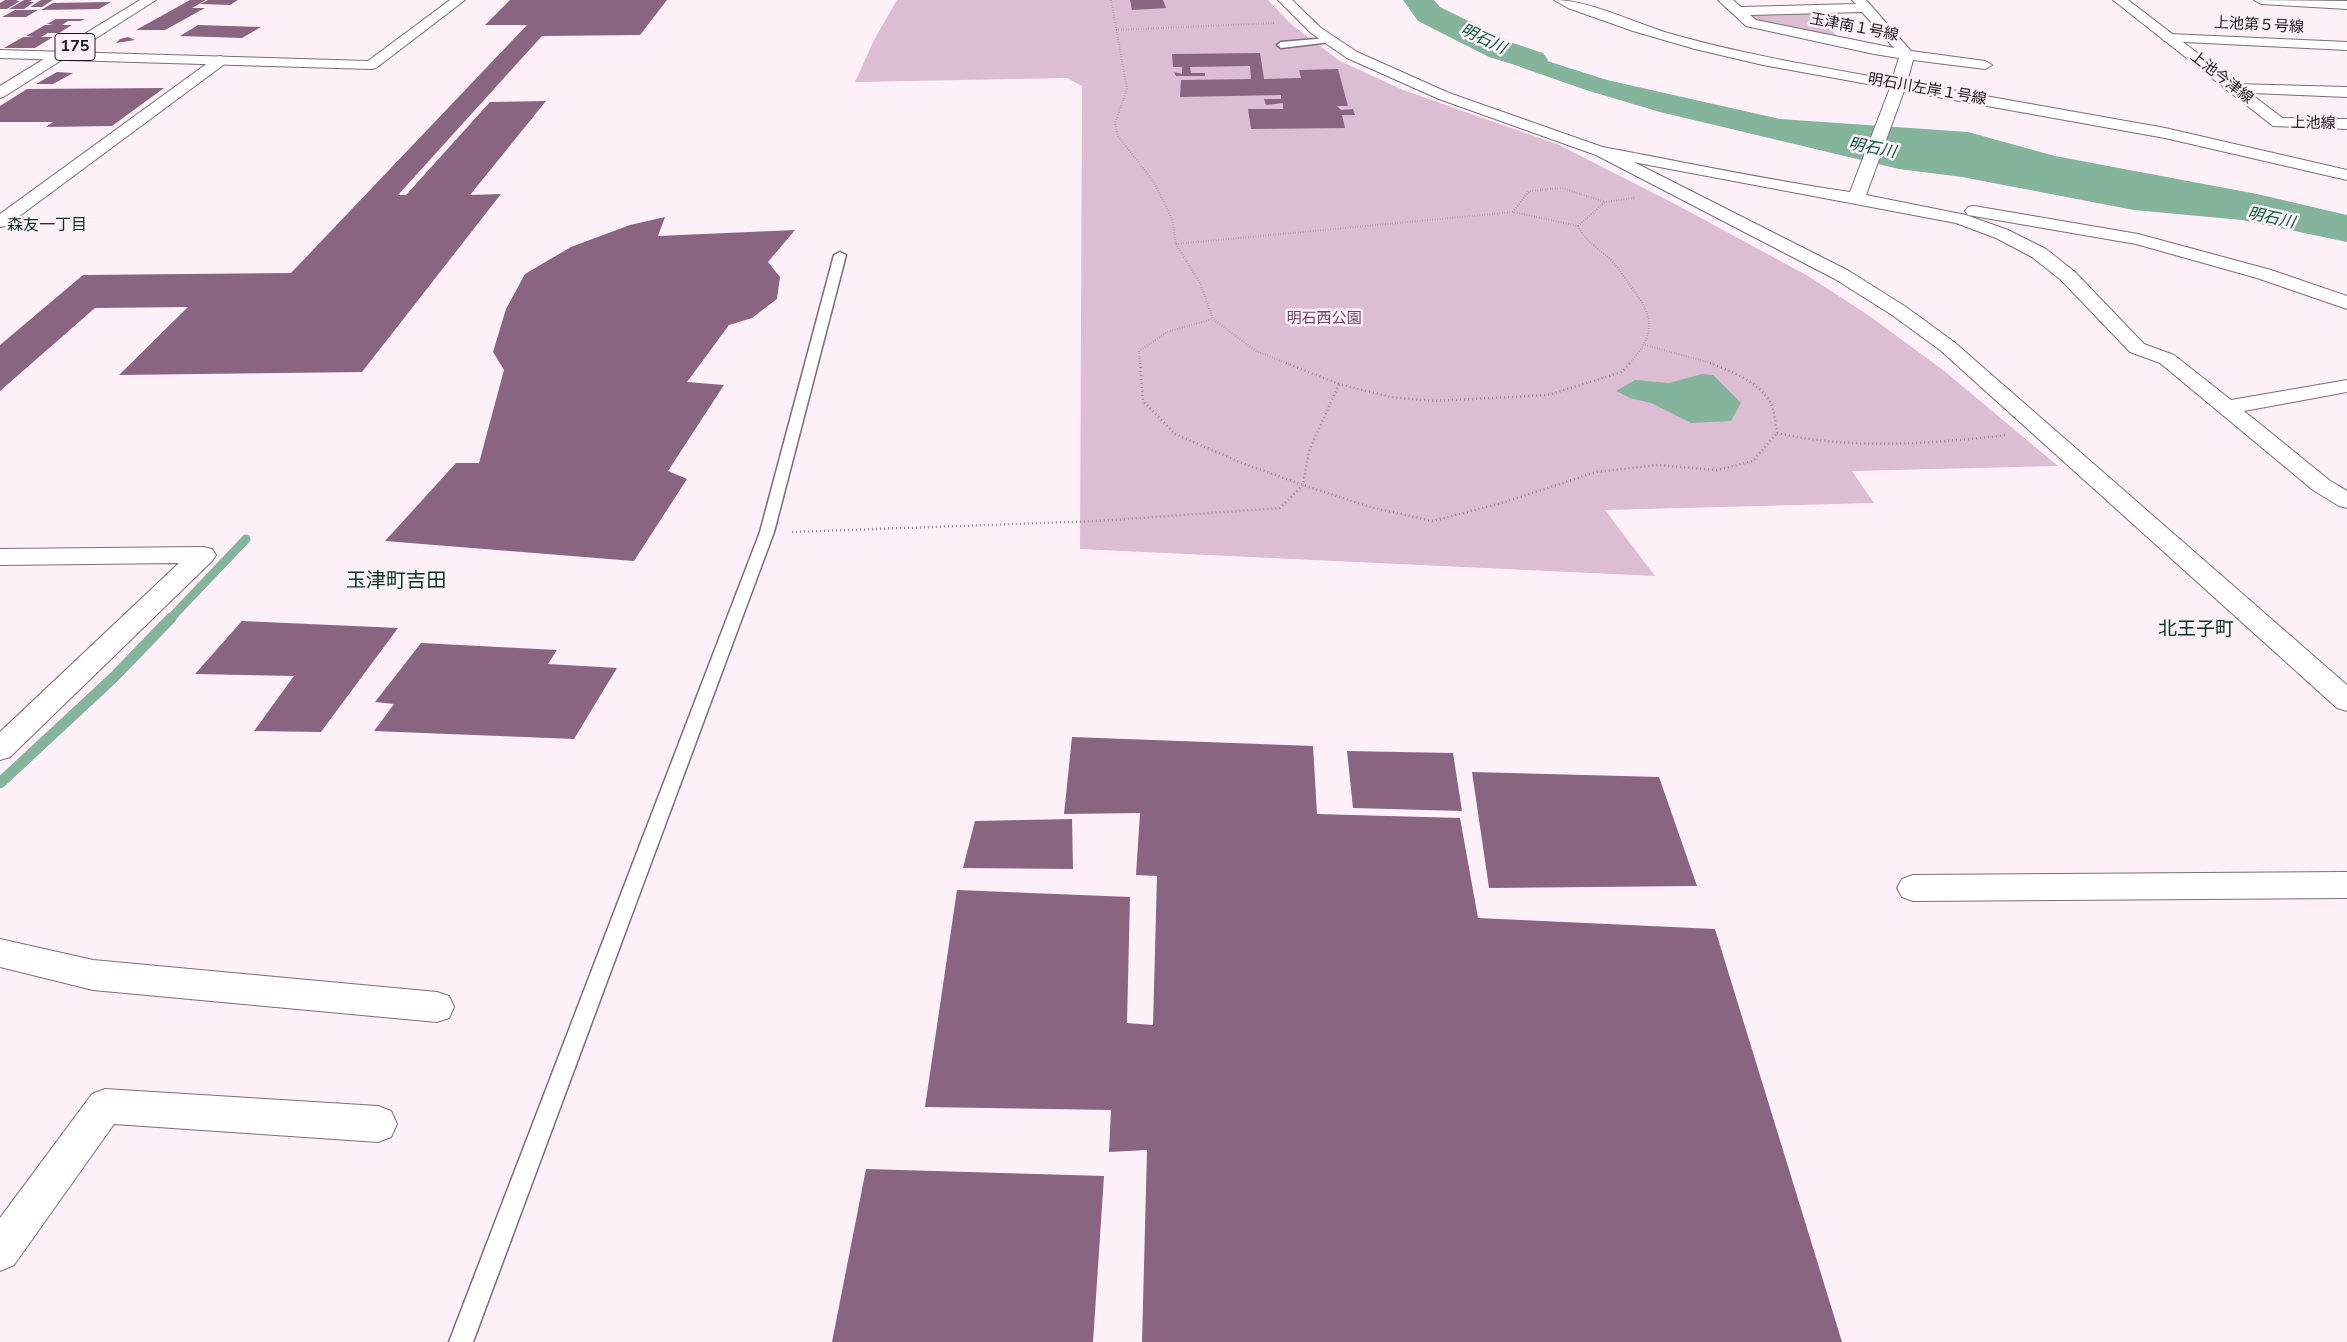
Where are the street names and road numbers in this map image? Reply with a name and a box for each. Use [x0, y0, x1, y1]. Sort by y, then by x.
street label: 玉津南１号線 [1808, 11, 1900, 45]
street label: 上池第５号線 [2214, 15, 2304, 37]
road number: 175 [55, 34, 95, 61]
street label: 上池今津線 [2186, 48, 2256, 108]
street label: 明石川左岸１号線 [1866, 71, 1988, 109]
street label: 上池線 [2290, 115, 2336, 133]

